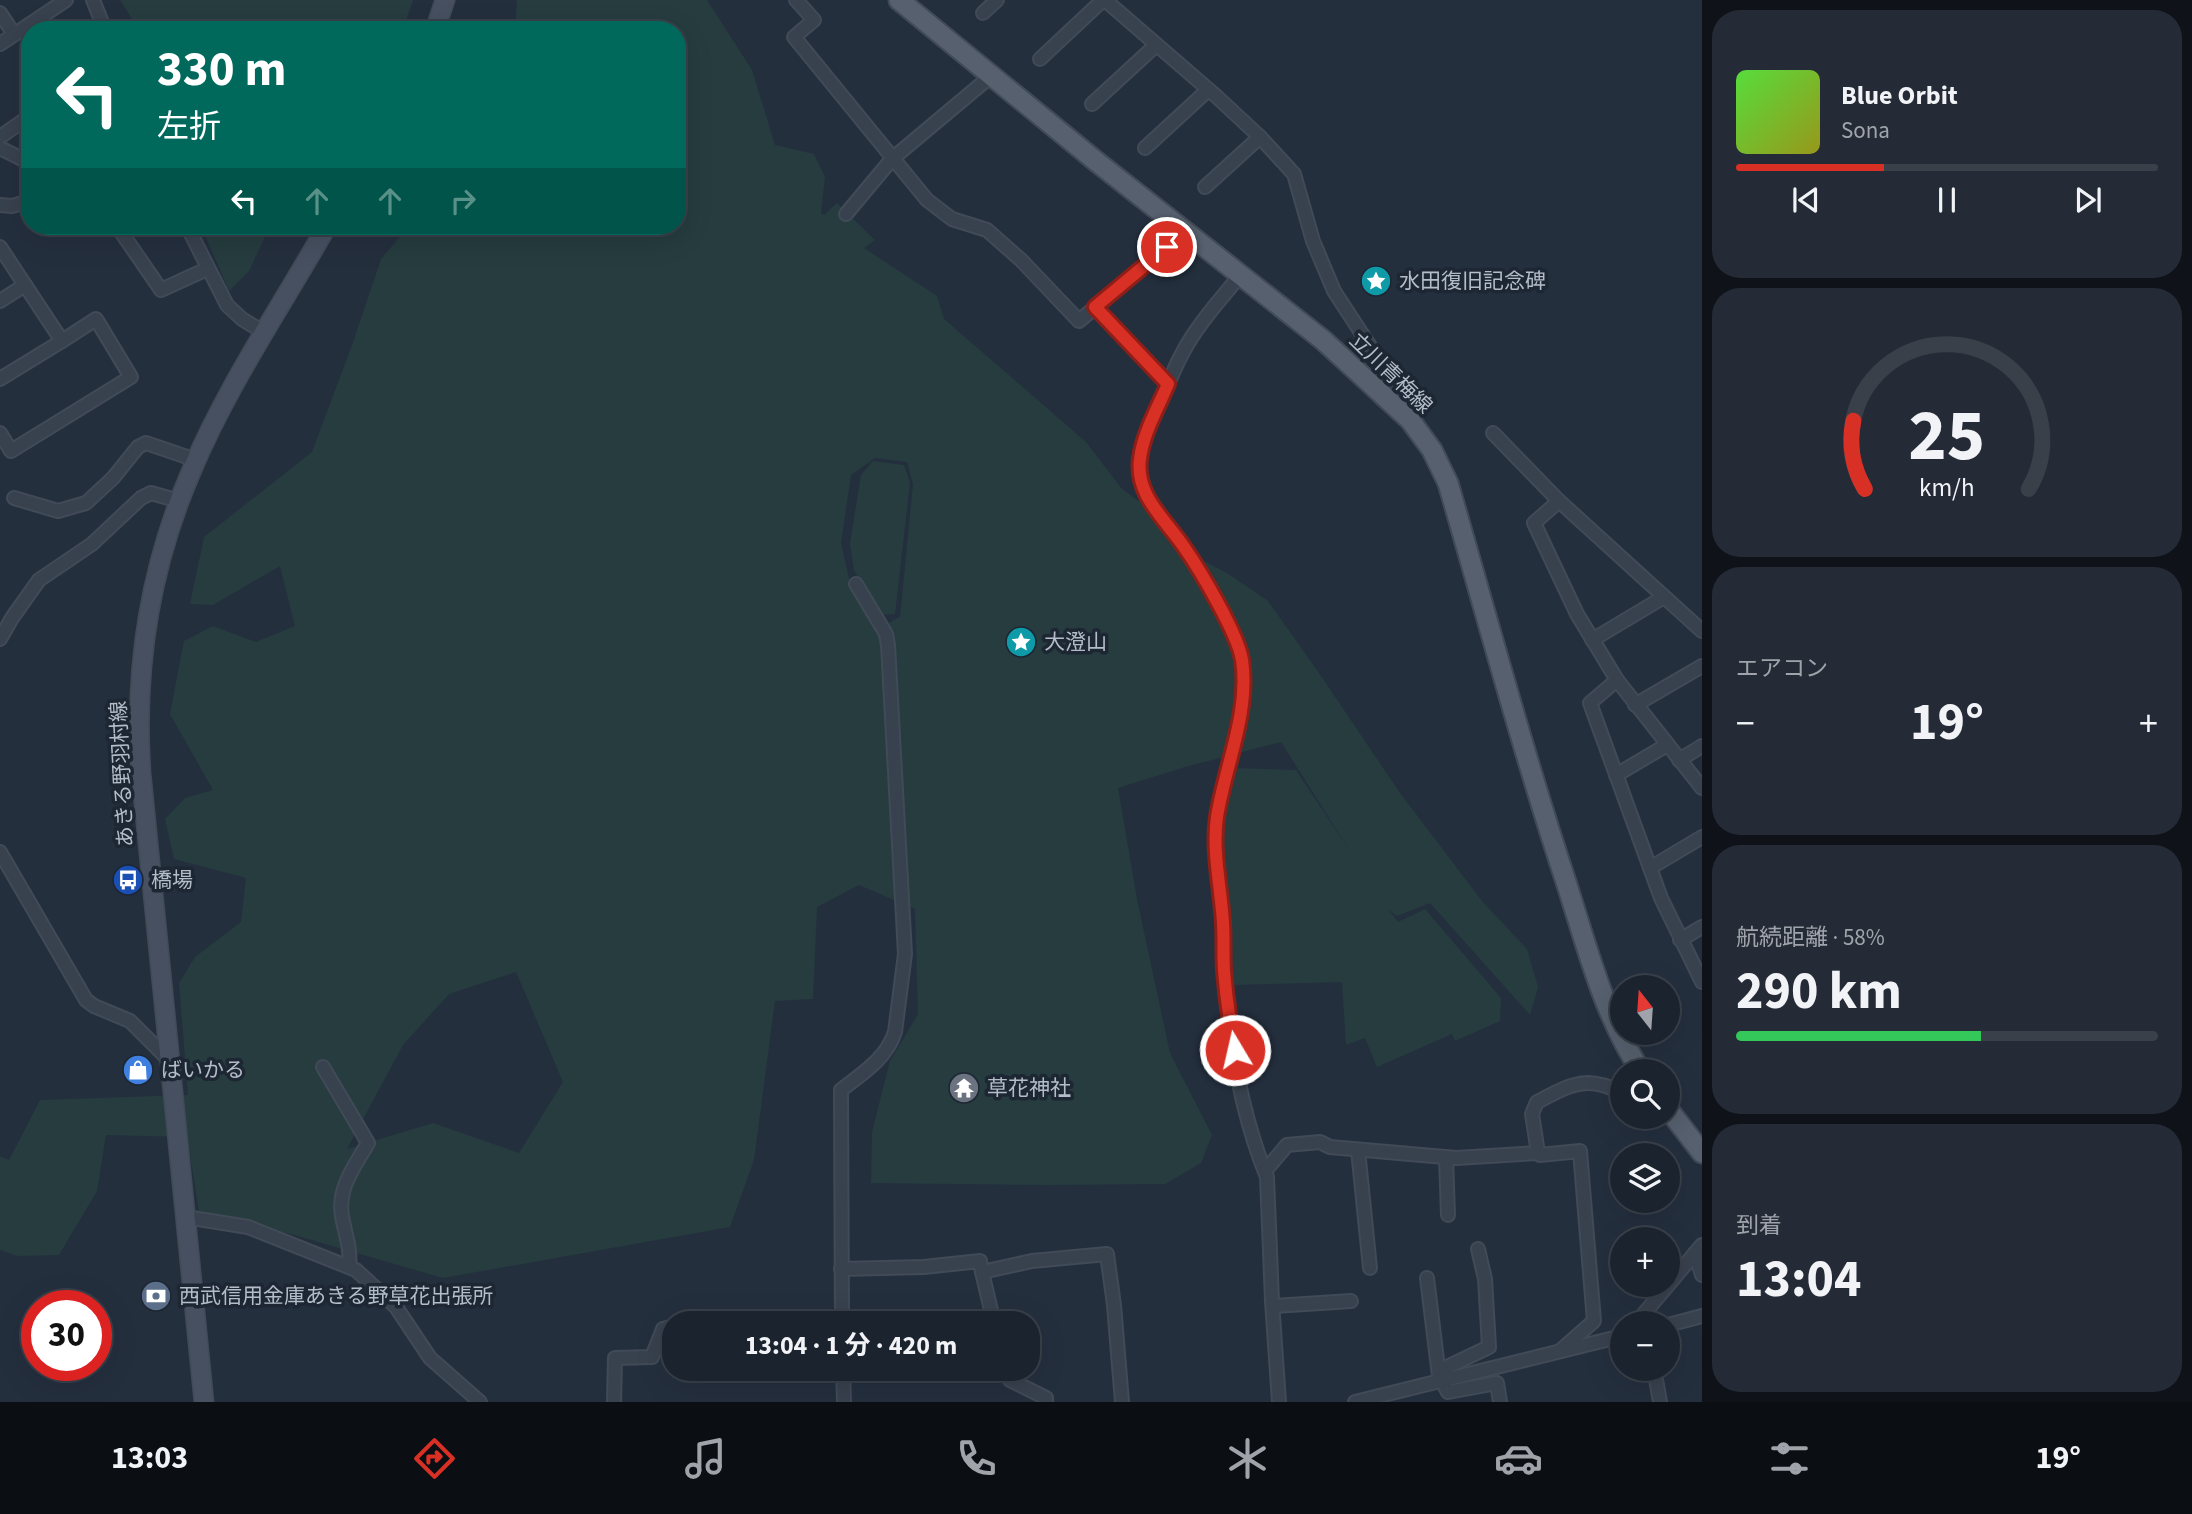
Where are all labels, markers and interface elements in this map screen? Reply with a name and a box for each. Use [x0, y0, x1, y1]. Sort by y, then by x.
text: 330 m [157, 35, 286, 105]
icon: left [42, 49, 133, 140]
text: Blue Orbit [1841, 77, 1958, 114]
text: 左折 [157, 104, 221, 150]
text: Sona [1841, 114, 1890, 147]
icon: previous [1787, 181, 1825, 219]
icon: pause [1928, 181, 1966, 219]
icon: next [2069, 181, 2107, 219]
icon: left [225, 182, 263, 220]
icon: ahead [298, 182, 336, 220]
icon: ahead [371, 182, 409, 220]
icon: right [444, 182, 482, 220]
pin [1137, 217, 1197, 277]
icon: arrive [1148, 228, 1186, 266]
place icon: 水田復旧記念碑 [1359, 264, 1393, 298]
place label: 水田復旧記念碑 [1399, 266, 1546, 296]
street label: 立川青梅線 [1343, 326, 1439, 420]
text: 25 [1909, 384, 1985, 488]
text: km/h [1919, 469, 1975, 505]
place icon: 大澄山 [1004, 625, 1038, 659]
place label: 大澄山 [1044, 627, 1107, 657]
text: エアコン [1736, 652, 1828, 685]
text: 19° [1910, 686, 1984, 760]
text: − [1736, 697, 1755, 751]
text: + [2139, 697, 2158, 751]
street label: あきる野羽村線 [103, 700, 141, 848]
bus stop icon: 橋場 [111, 863, 145, 897]
place label: 橋場 [151, 865, 193, 895]
text: 航続距離 · 58% [1736, 921, 1885, 954]
text: 290 km [1736, 955, 1902, 1029]
north arrow [1610, 975, 1680, 1045]
map controls [1610, 975, 1680, 1381]
position arrow [1198, 1013, 1272, 1087]
shop icon: ばいかる [121, 1053, 155, 1087]
place label: ばいかる [161, 1055, 245, 1085]
button: search [1610, 1059, 1680, 1129]
temple icon: 草花神社 [947, 1071, 981, 1105]
place label: 草花神社 [987, 1073, 1071, 1103]
button: layers [1610, 1143, 1680, 1213]
text: 到着 [1736, 1209, 1782, 1242]
button: + [1610, 1227, 1680, 1297]
text: 13:04 [1736, 1243, 1861, 1317]
bank icon: 西武信用金庫あきる野草花出張所 [139, 1279, 173, 1313]
place label: 西武信用金庫あきる野草花出張所 [179, 1281, 494, 1311]
speed limit sign: 30 [21, 1290, 112, 1381]
button: − [1610, 1311, 1680, 1381]
text: 13:04 · 1 分 · 420 m [745, 1327, 957, 1364]
icon: directions [410, 1434, 459, 1483]
icon: music [681, 1434, 730, 1483]
icon: phone [952, 1434, 1001, 1483]
icon: climate [1223, 1434, 1272, 1483]
icon: car [1494, 1434, 1543, 1483]
icon: filters [1765, 1434, 1814, 1483]
text: 13:03 [111, 1435, 188, 1481]
text: 19° [2035, 1435, 2081, 1481]

